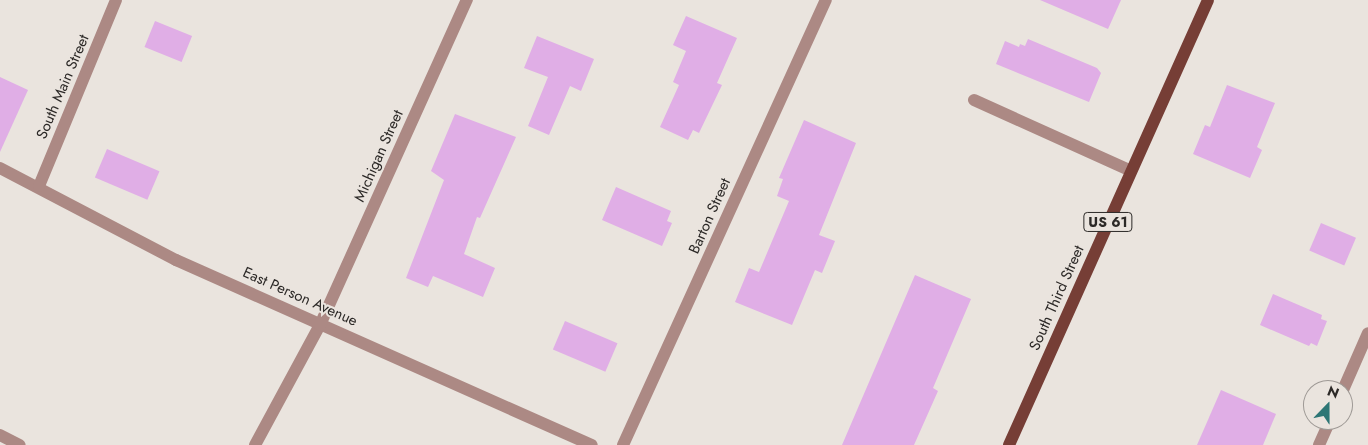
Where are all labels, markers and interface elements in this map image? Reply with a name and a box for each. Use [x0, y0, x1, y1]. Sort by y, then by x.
street label: South Main Street [33, 32, 93, 142]
street label: Michigan Street [351, 107, 407, 205]
street label: Barton Street [685, 175, 735, 257]
road number: US 61 [1083, 210, 1133, 233]
street label: South Third Street [1026, 243, 1088, 353]
street label: East Person Avenue [240, 264, 360, 330]
north arrow [1303, 380, 1353, 430]
text: N [1324, 381, 1342, 403]

